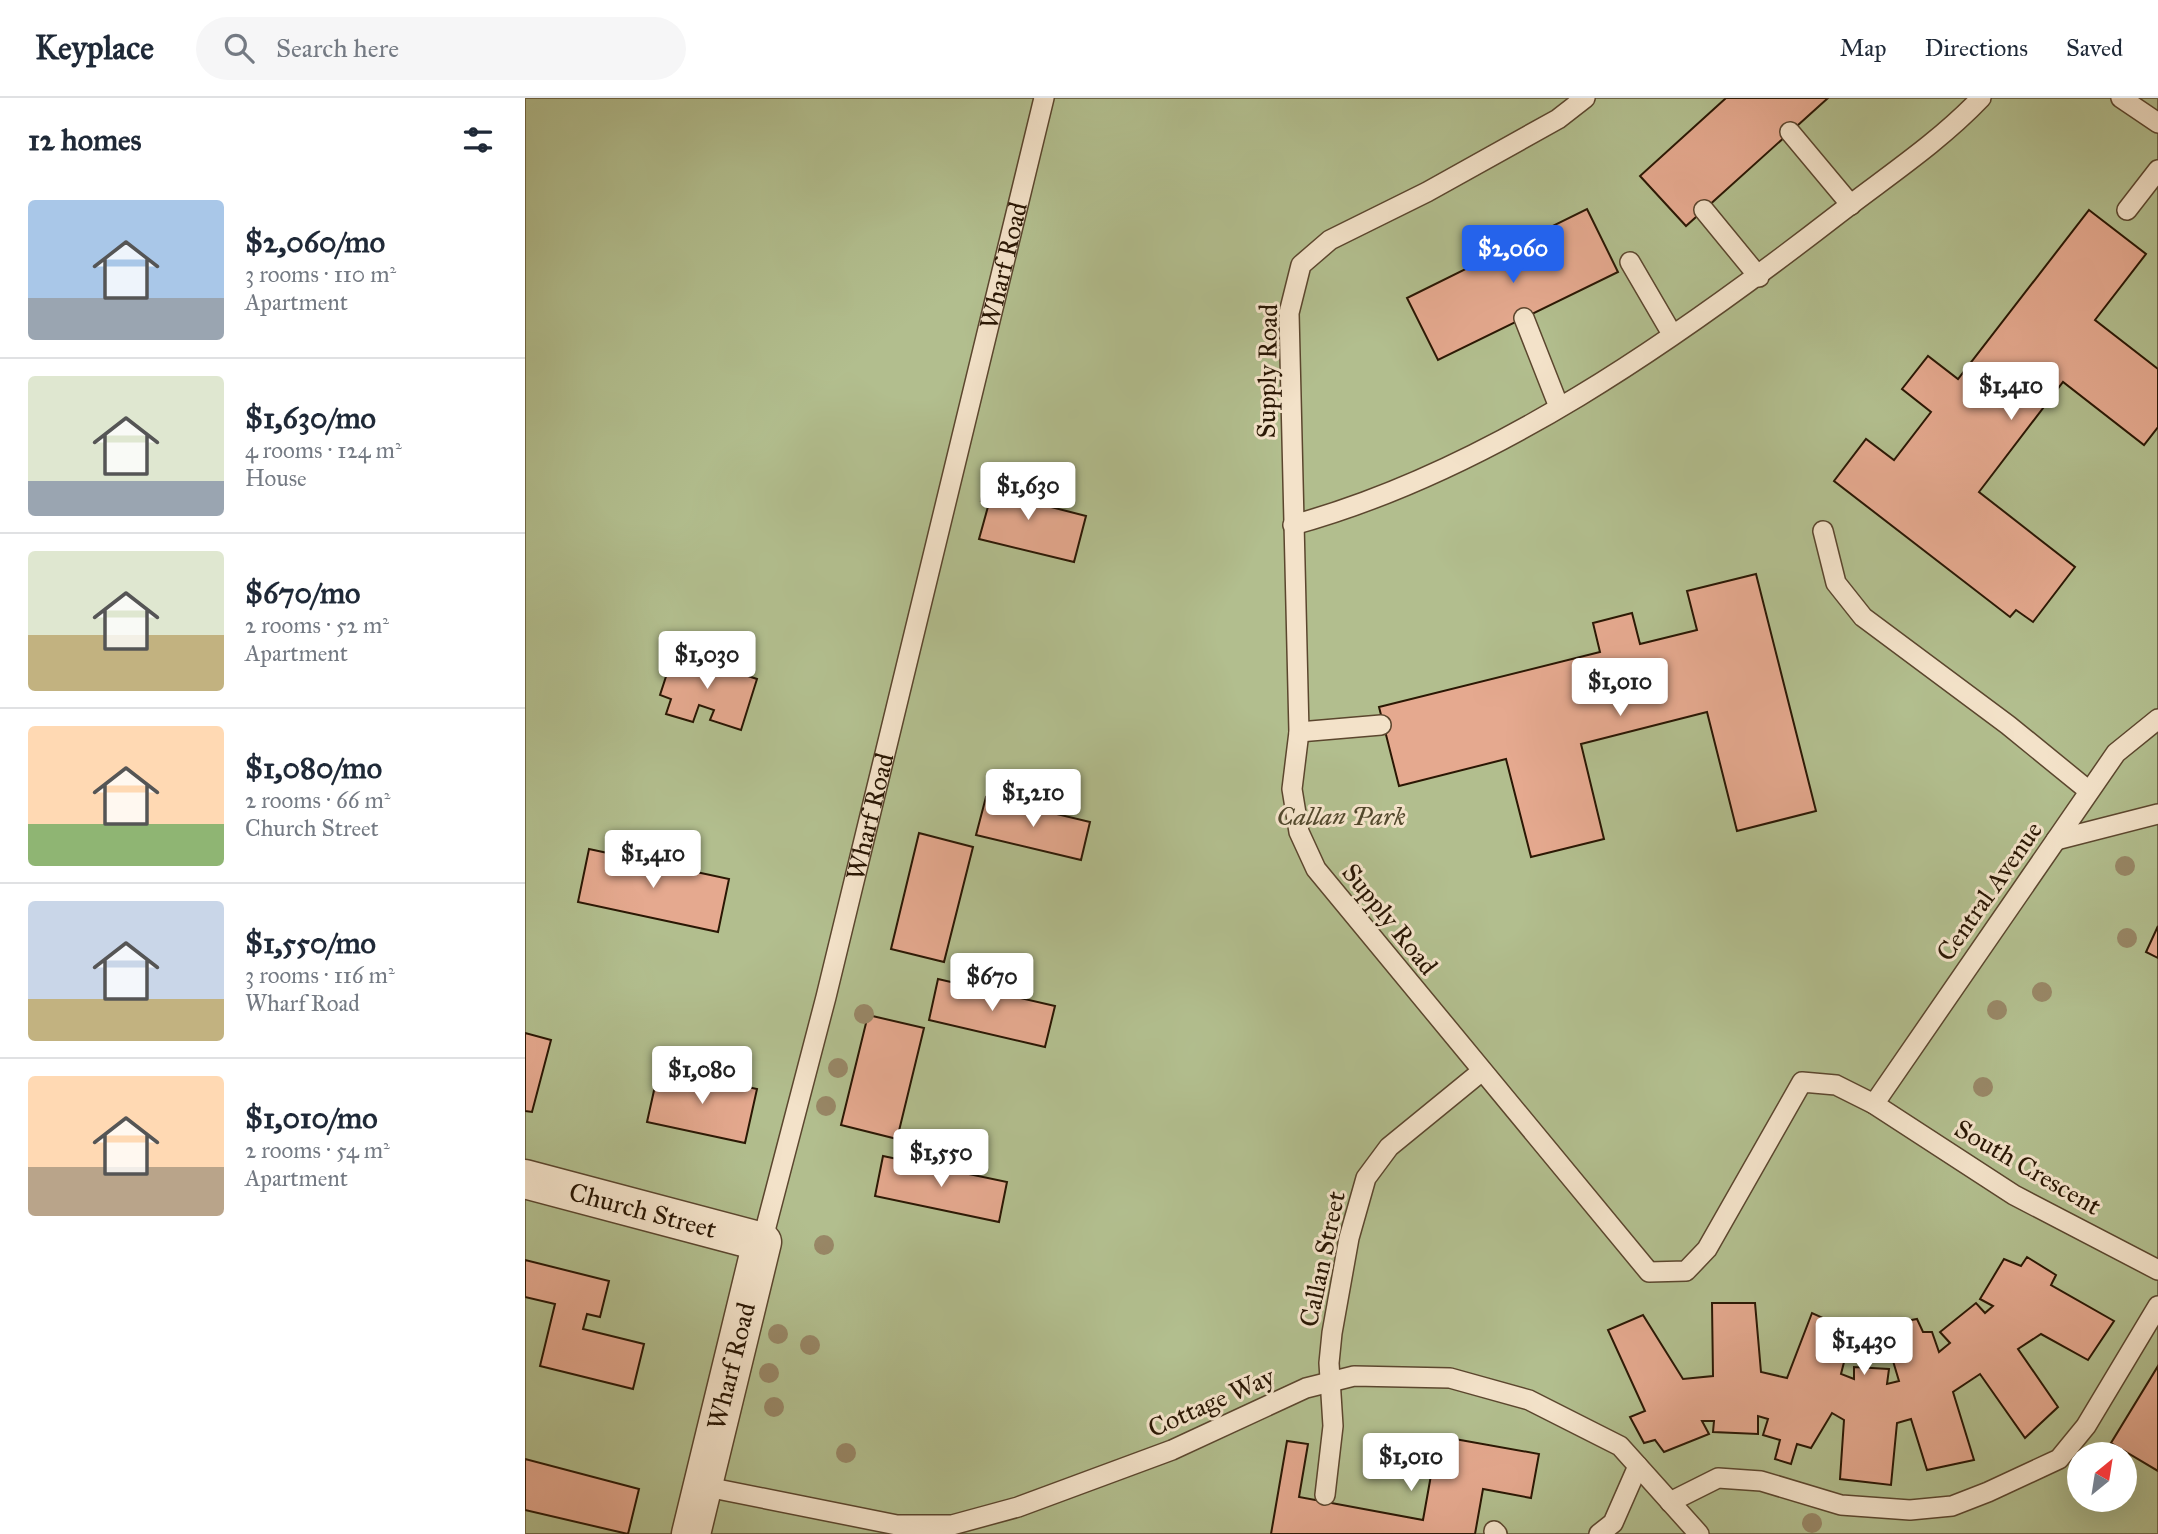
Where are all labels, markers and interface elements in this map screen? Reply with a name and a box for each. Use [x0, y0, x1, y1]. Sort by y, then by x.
search box [196, 17, 686, 80]
text: Keyplace [35, 28, 154, 68]
icon: search [220, 29, 258, 67]
text: Search here [276, 32, 399, 64]
text: Map [1840, 33, 1887, 63]
text: Directions [1925, 33, 2028, 63]
text: Saved [2066, 33, 2123, 63]
icon: filters [459, 121, 497, 159]
text: 12 homes [28, 122, 141, 158]
street label: Wharf Road [973, 199, 1034, 332]
text: $2,060/mo [245, 224, 385, 260]
pin: $2,060 [1456, 226, 1570, 285]
icon: home [84, 228, 168, 312]
text: $2,060 [1478, 234, 1548, 262]
text: 3 rooms · 110 m² [245, 260, 396, 288]
text: Apartment [245, 288, 348, 316]
street label: Supply Road [1250, 303, 1284, 439]
pin: $1,410 [1954, 362, 2068, 422]
text: $1,410 [1979, 371, 2043, 399]
text: $1,630/mo [245, 400, 376, 436]
icon: home [84, 404, 168, 488]
text: 4 rooms · 124 m² [245, 436, 402, 464]
pin: $1,630 [971, 462, 1085, 522]
text: House [245, 464, 307, 492]
text: $1,630 [996, 471, 1060, 499]
text: $670/mo [245, 575, 360, 611]
icon: home [84, 579, 168, 663]
text: 2 rooms · 52 m² [245, 611, 389, 639]
pin: $1,030 [650, 632, 764, 691]
text: Apartment [245, 639, 348, 667]
text: $1,030 [675, 640, 739, 668]
pin: $1,010 [1563, 658, 1677, 718]
text: $1,010 [1588, 667, 1652, 695]
text: $1,080/mo [245, 750, 382, 786]
street label: Wharf Road [839, 750, 901, 883]
icon: home [84, 754, 168, 838]
pin: $1,210 [976, 770, 1090, 829]
text: $1,210 [1002, 778, 1064, 806]
text: 2 rooms · 66 m² [245, 786, 390, 814]
park label: Callan Park [1276, 800, 1406, 832]
text: Church Street [245, 814, 379, 842]
street label: Central Avenue [1929, 815, 2049, 967]
pin: $1,410 [596, 830, 710, 890]
text: $1,410 [621, 839, 685, 867]
street label: Supply Road [1335, 857, 1445, 981]
text: $1,550/mo [245, 925, 376, 961]
icon: home [84, 929, 168, 1013]
pin: $670 [951, 954, 1033, 1013]
text: 3 rooms · 116 m² [245, 961, 395, 989]
text: $670 [966, 962, 1018, 990]
text: Wharf Road [245, 989, 360, 1017]
pin: $1,080 [645, 1046, 759, 1106]
text: $1,080 [668, 1055, 736, 1083]
text: $1,010/mo [245, 1100, 378, 1136]
icon: home [84, 1104, 168, 1188]
street label: South Crescent [1949, 1112, 2107, 1222]
pin: $1,550 [884, 1130, 998, 1189]
text: 2 rooms · 54 m² [245, 1136, 390, 1164]
text: $1,550 [909, 1138, 973, 1166]
text: Apartment [245, 1164, 348, 1192]
street label: Church Street [566, 1175, 720, 1245]
street label: Callan Street [1292, 1188, 1352, 1330]
street label: Wharf Road [700, 1299, 762, 1433]
pin: $1,430 [1807, 1318, 1921, 1377]
text: $1,430 [1832, 1326, 1896, 1354]
street label: Cottage Way [1143, 1360, 1280, 1444]
pin: $1,010 [1354, 1434, 1468, 1493]
text: $1,010 [1379, 1442, 1443, 1470]
north arrow [2067, 1442, 2137, 1512]
map controls [2067, 1442, 2137, 1512]

